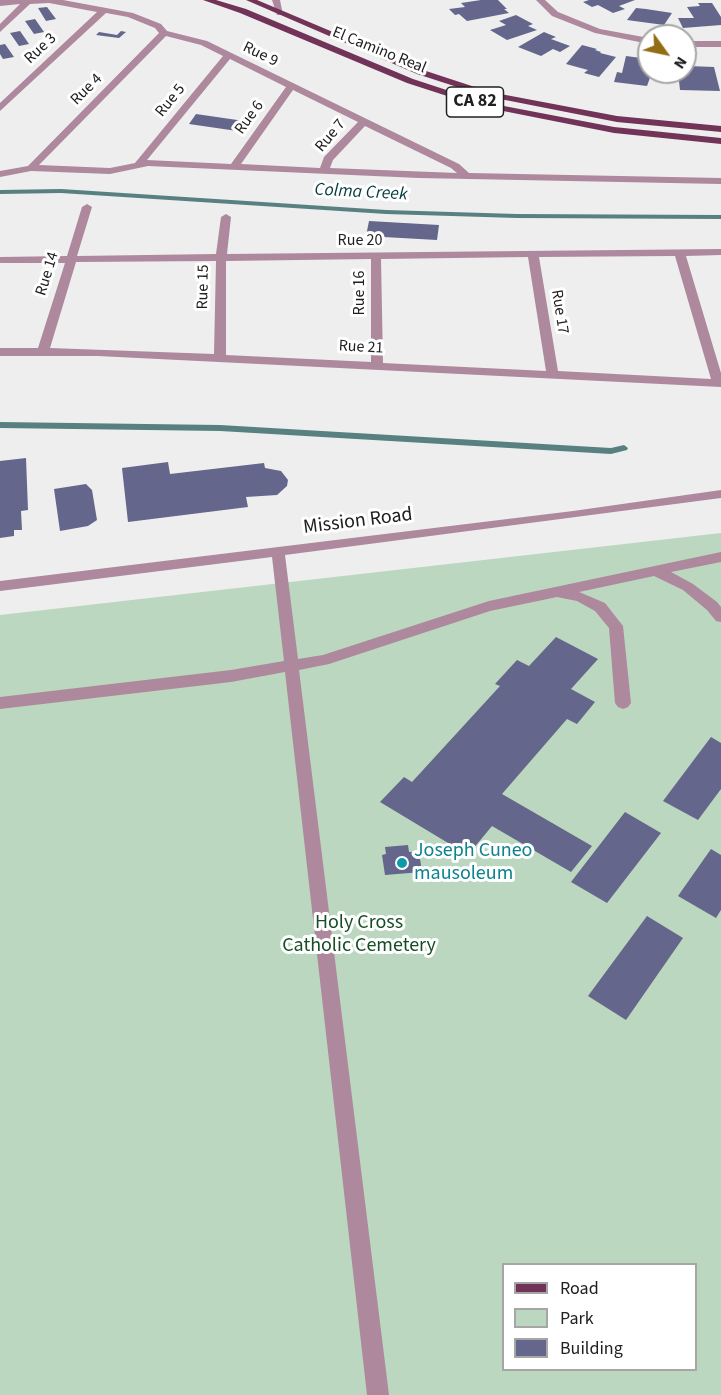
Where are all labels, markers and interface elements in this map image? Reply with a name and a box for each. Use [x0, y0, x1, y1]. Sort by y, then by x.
street label: El Camino Real [329, 23, 429, 79]
north arrow [637, 24, 697, 84]
street label: Rue 3 [21, 29, 61, 69]
street label: Rue 9 [239, 38, 281, 72]
text: N [668, 52, 693, 73]
street label: Rue 4 [67, 70, 107, 110]
street label: Rue 5 [152, 81, 190, 121]
road number: CA 82 [446, 87, 504, 117]
street label: Rue 6 [231, 97, 269, 139]
street label: Rue 7 [312, 116, 350, 156]
water label: Colma Creek [314, 180, 408, 206]
street label: Rue 20 [338, 231, 382, 251]
street label: Rue 14 [32, 250, 64, 298]
street label: Rue 15 [194, 264, 214, 310]
street label: Rue 16 [350, 271, 370, 315]
street label: Rue 17 [546, 288, 572, 336]
street label: Rue 21 [338, 337, 384, 359]
street label: Mission Road [302, 503, 414, 541]
place label: Joseph Cuneo mausoleum [414, 840, 532, 887]
marker: Joseph Cuneo mausoleum [395, 856, 409, 870]
park label: Holy Cross Catholic Cemetery [282, 912, 436, 959]
legend [502, 1263, 697, 1371]
text: Road [560, 1276, 599, 1301]
text: Park [560, 1306, 594, 1331]
text: Building [560, 1336, 623, 1361]

